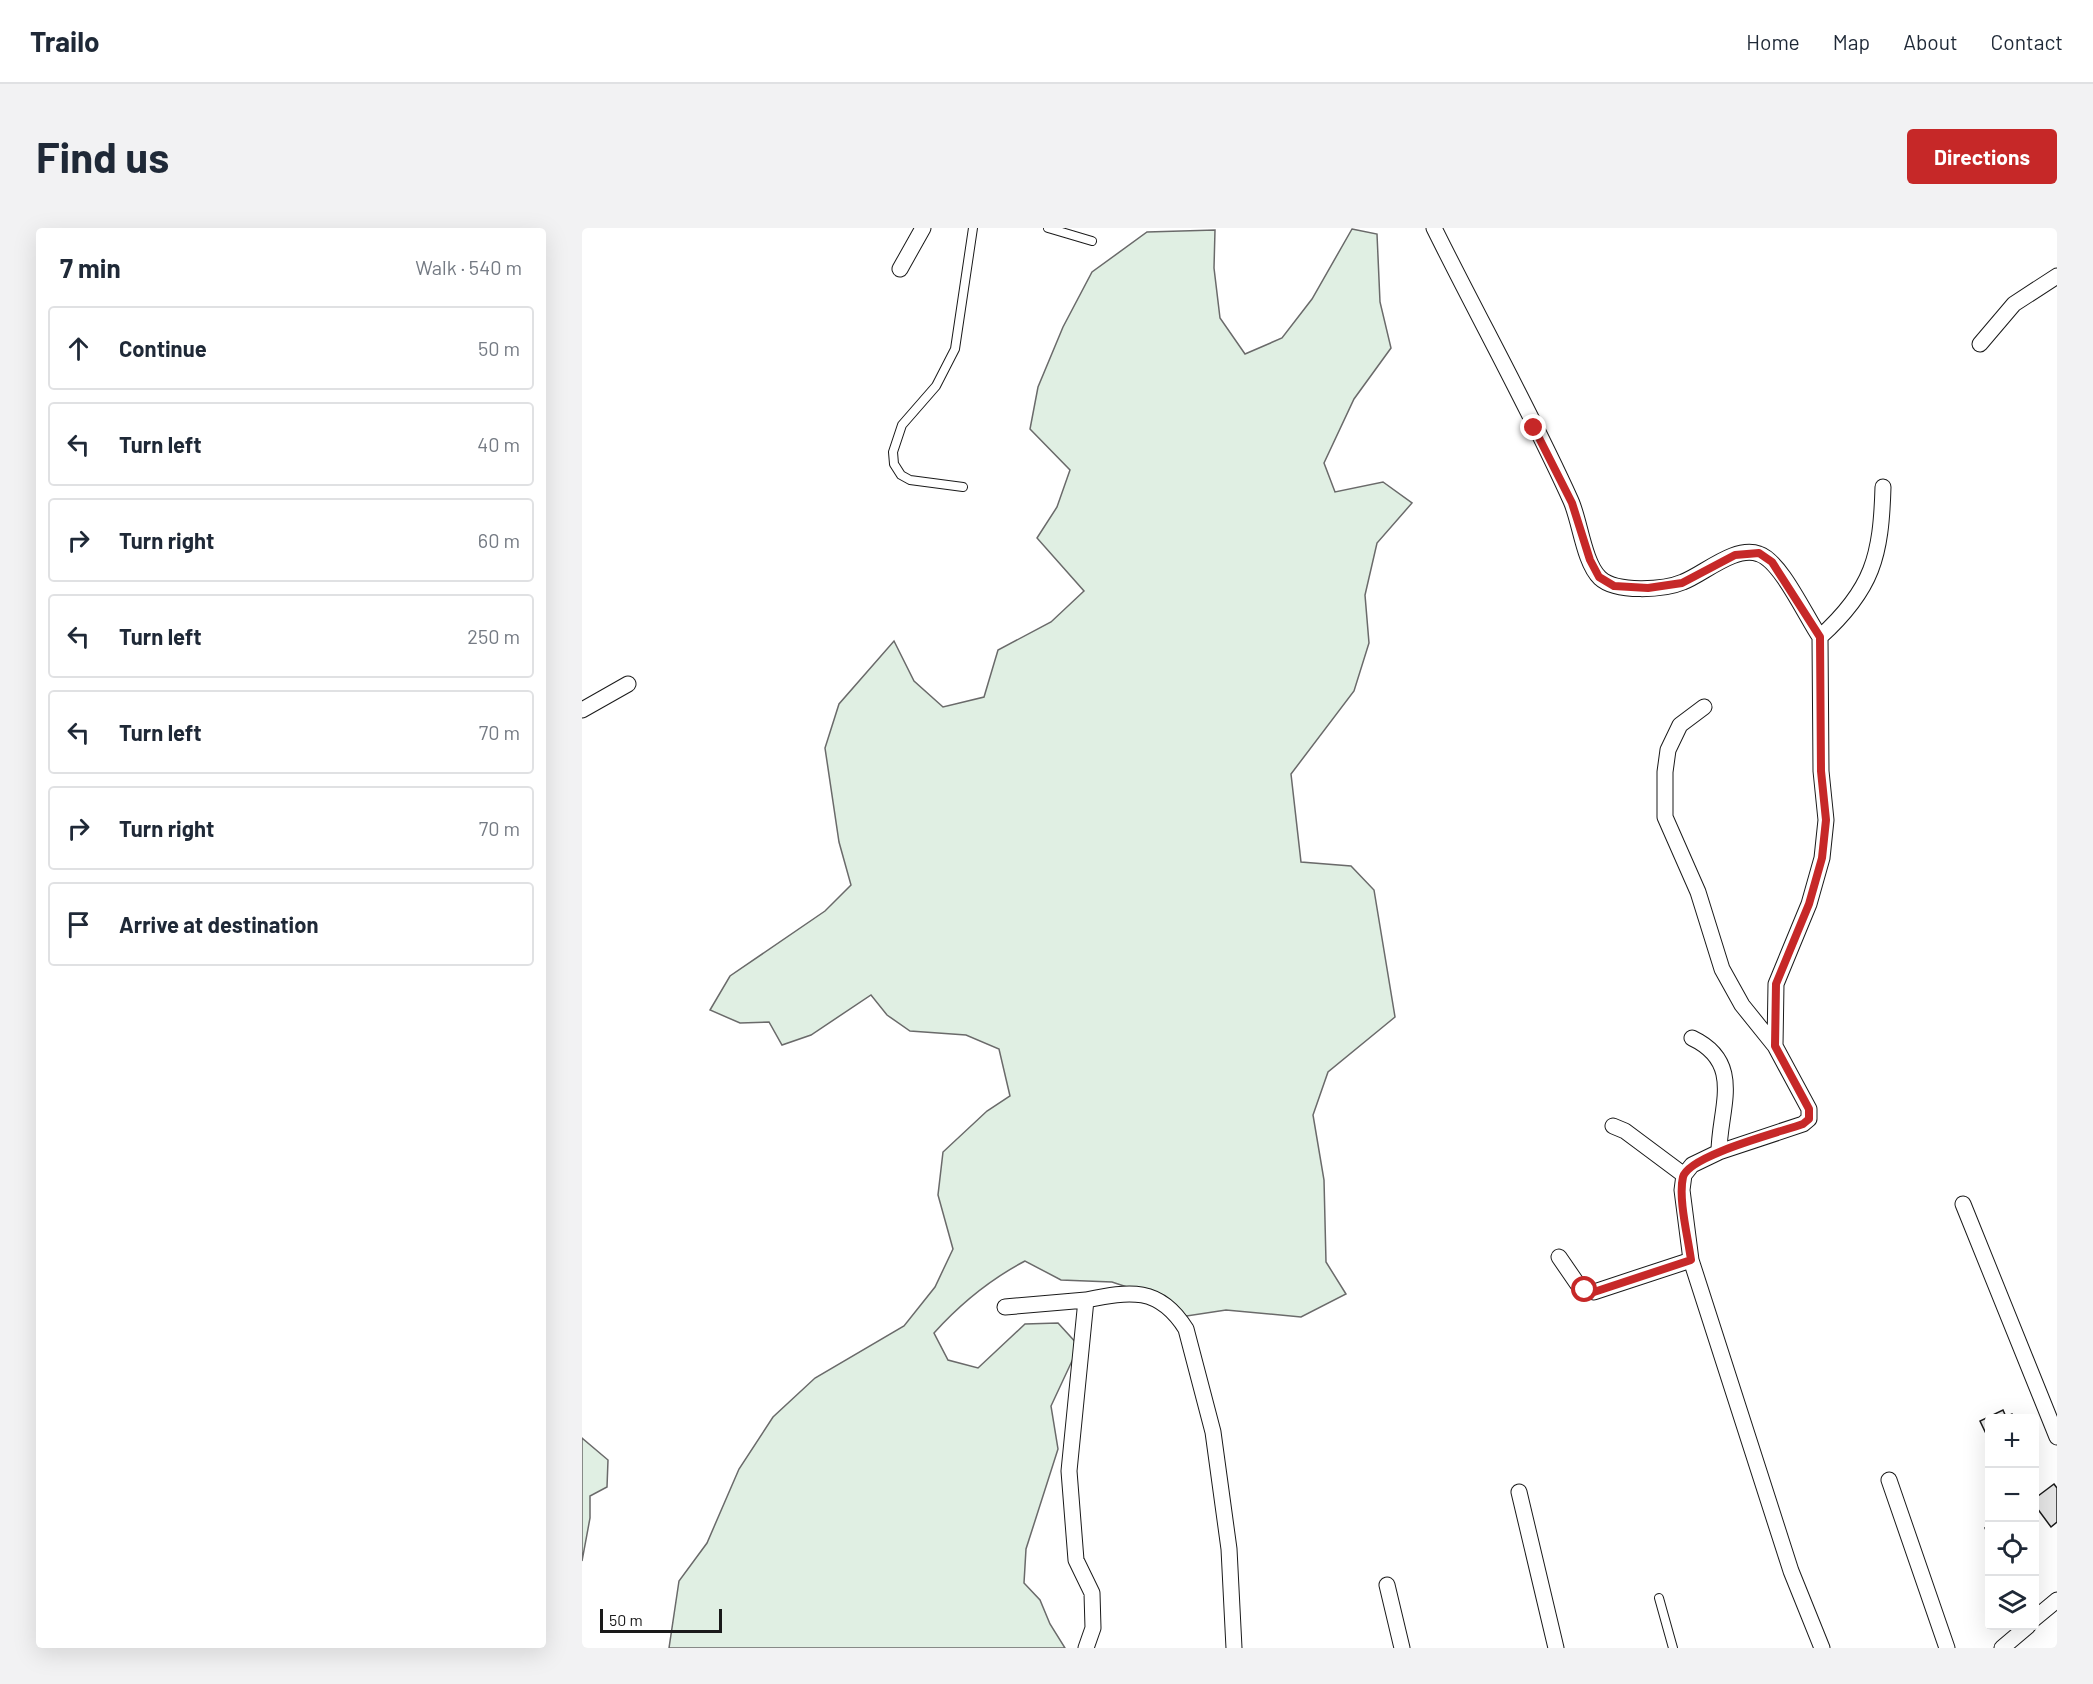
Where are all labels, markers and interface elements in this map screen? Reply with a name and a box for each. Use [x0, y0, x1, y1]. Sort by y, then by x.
text: Trailo [30, 24, 100, 58]
text: Home [1746, 29, 1800, 54]
text: Map [1833, 29, 1870, 54]
text: About [1903, 29, 1958, 54]
text: Contact [1991, 29, 2063, 54]
button: Directions [1907, 129, 2057, 184]
text: Find us [36, 131, 169, 181]
text: 7 min [60, 252, 121, 283]
text: Walk · 540 m [415, 255, 522, 279]
icon: ahead [62, 332, 95, 365]
text: Continue [119, 335, 207, 361]
text: 50 m [478, 336, 520, 360]
route end [1520, 414, 1546, 440]
icon: left [62, 428, 95, 461]
text: Turn left [119, 431, 202, 457]
text: 40 m [477, 432, 520, 456]
icon: right [62, 524, 95, 557]
text: Turn right [119, 527, 214, 553]
text: 60 m [478, 528, 520, 552]
icon: left [62, 620, 95, 653]
text: Turn left [119, 623, 202, 649]
text: 250 m [467, 624, 520, 648]
icon: left [62, 716, 95, 749]
text: Turn left [119, 719, 202, 745]
text: 70 m [479, 720, 520, 744]
icon: right [62, 812, 95, 845]
text: Turn right [119, 815, 214, 841]
text: 70 m [479, 816, 520, 840]
icon: arrive [62, 908, 95, 941]
text: Arrive at destination [119, 911, 318, 937]
route start [1571, 1276, 1597, 1302]
map controls [1985, 1414, 2039, 1630]
button: + [1985, 1414, 2039, 1468]
button: − [1985, 1468, 2039, 1522]
button: locate [1985, 1522, 2039, 1576]
button: layers [1985, 1576, 2039, 1630]
scale bar [600, 1606, 722, 1634]
text: 50 m [609, 1610, 643, 1629]

